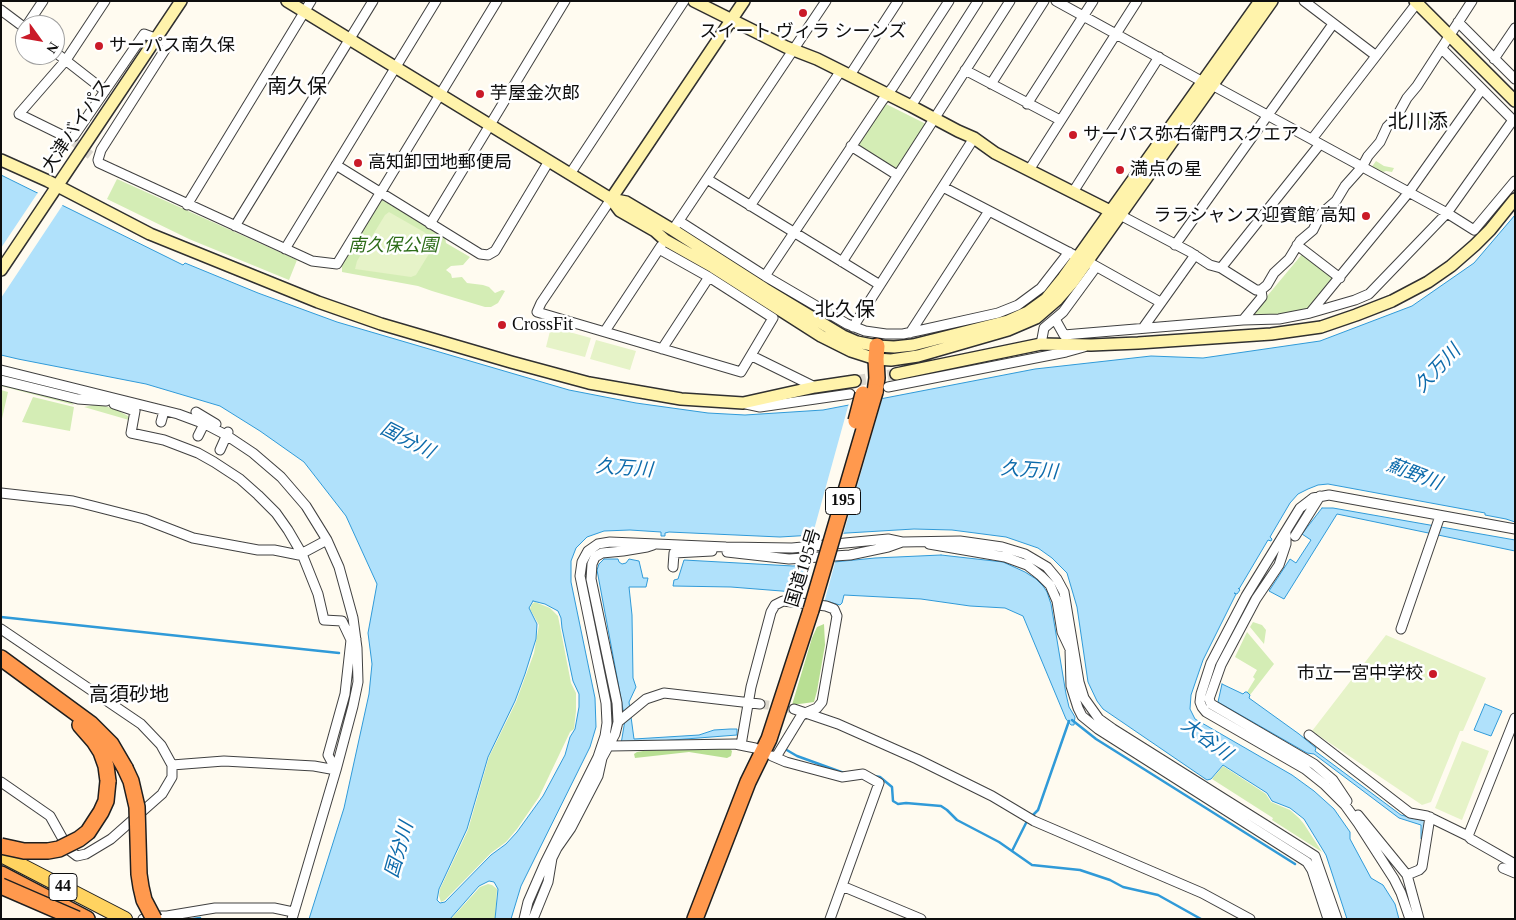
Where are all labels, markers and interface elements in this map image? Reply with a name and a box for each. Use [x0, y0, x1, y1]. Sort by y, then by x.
marker: スイート ヴィラ シーンズ [797, 7, 809, 19]
north arrow [15, 15, 65, 65]
place label: スイート ヴィラ シーンズ [700, 21, 906, 43]
place label: サーパス南久保 [109, 35, 235, 57]
text: N [43, 39, 61, 56]
marker: サーパス南久保 [93, 40, 105, 52]
street label: 大津バイパス [38, 75, 116, 177]
district label: 南久保 [267, 76, 327, 100]
place label: 芋屋金次郎 [490, 83, 580, 105]
marker: 芋屋金次郎 [474, 88, 486, 100]
district label: 北川添 [1388, 111, 1448, 135]
place label: サーパス弥右衛門スクエア [1083, 124, 1299, 146]
marker: サーパス弥右衛門スクエア [1067, 129, 1079, 141]
place label: 高知卸団地郵便局 [368, 152, 512, 174]
marker: 高知卸団地郵便局 [352, 157, 364, 169]
place label: 満点の星 [1130, 159, 1202, 181]
marker: 満点の星 [1114, 164, 1126, 176]
place label: ララシャンス迎賓館 高知 [1154, 205, 1356, 227]
marker: ララシャンス迎賓館 高知 [1360, 210, 1372, 222]
park label: 南久保公園 [348, 235, 438, 257]
district label: 北久保 [815, 299, 875, 323]
place label: CrossFit [512, 314, 573, 336]
marker: CrossFit [496, 319, 508, 331]
water label: 久万川 [1410, 340, 1466, 398]
water label: 国分川 [376, 418, 438, 464]
water label: 薊野川 [1383, 454, 1445, 496]
water label: 久万川 [595, 456, 653, 482]
water label: 久万川 [1000, 458, 1058, 484]
road number: 195 [826, 488, 860, 514]
street label: 国道195号 [782, 526, 826, 610]
place label: 市立一宮中学校 [1297, 663, 1423, 685]
marker: 市立一宮中学校 [1427, 668, 1439, 680]
district label: 高須砂地 [89, 684, 169, 708]
water label: 大谷川 [1176, 714, 1236, 766]
water label: 国分川 [381, 819, 419, 881]
road number: 44 [49, 874, 77, 900]

